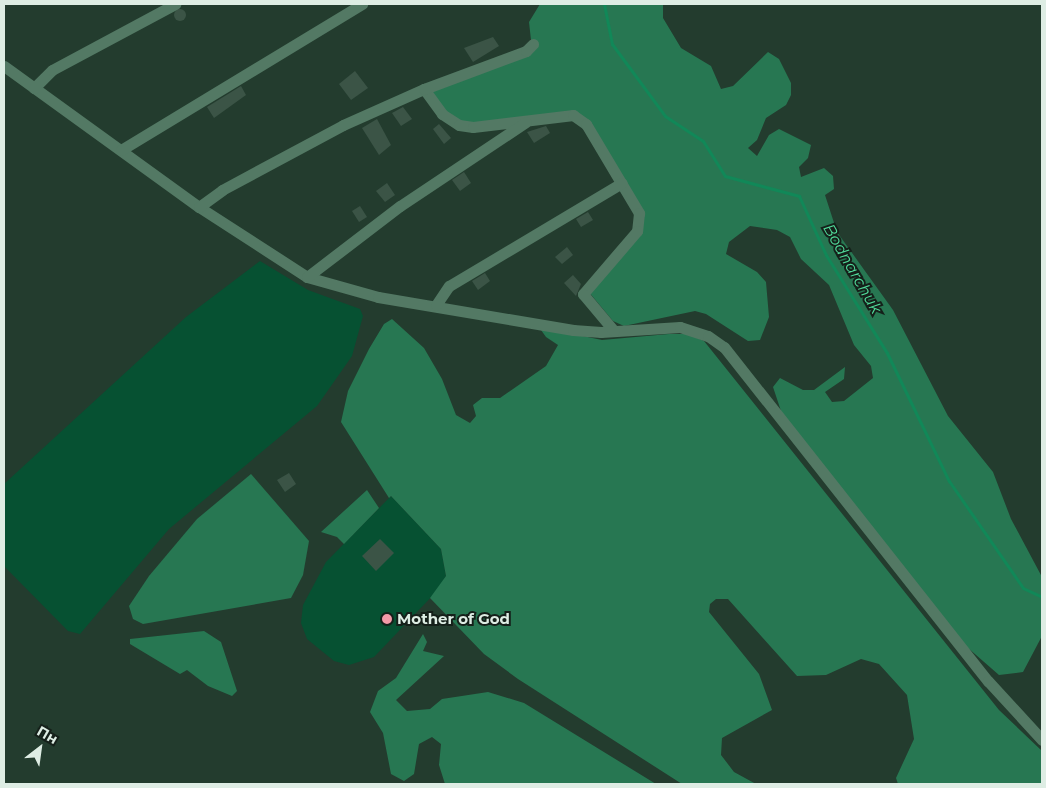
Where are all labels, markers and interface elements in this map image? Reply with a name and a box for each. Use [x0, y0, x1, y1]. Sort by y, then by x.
water label: Bodnarchuk [818, 221, 886, 317]
place label: Mother of God [397, 610, 510, 628]
marker: Mother of God [381, 613, 393, 625]
text: Пн [34, 722, 61, 748]
north arrow [15, 723, 65, 773]

